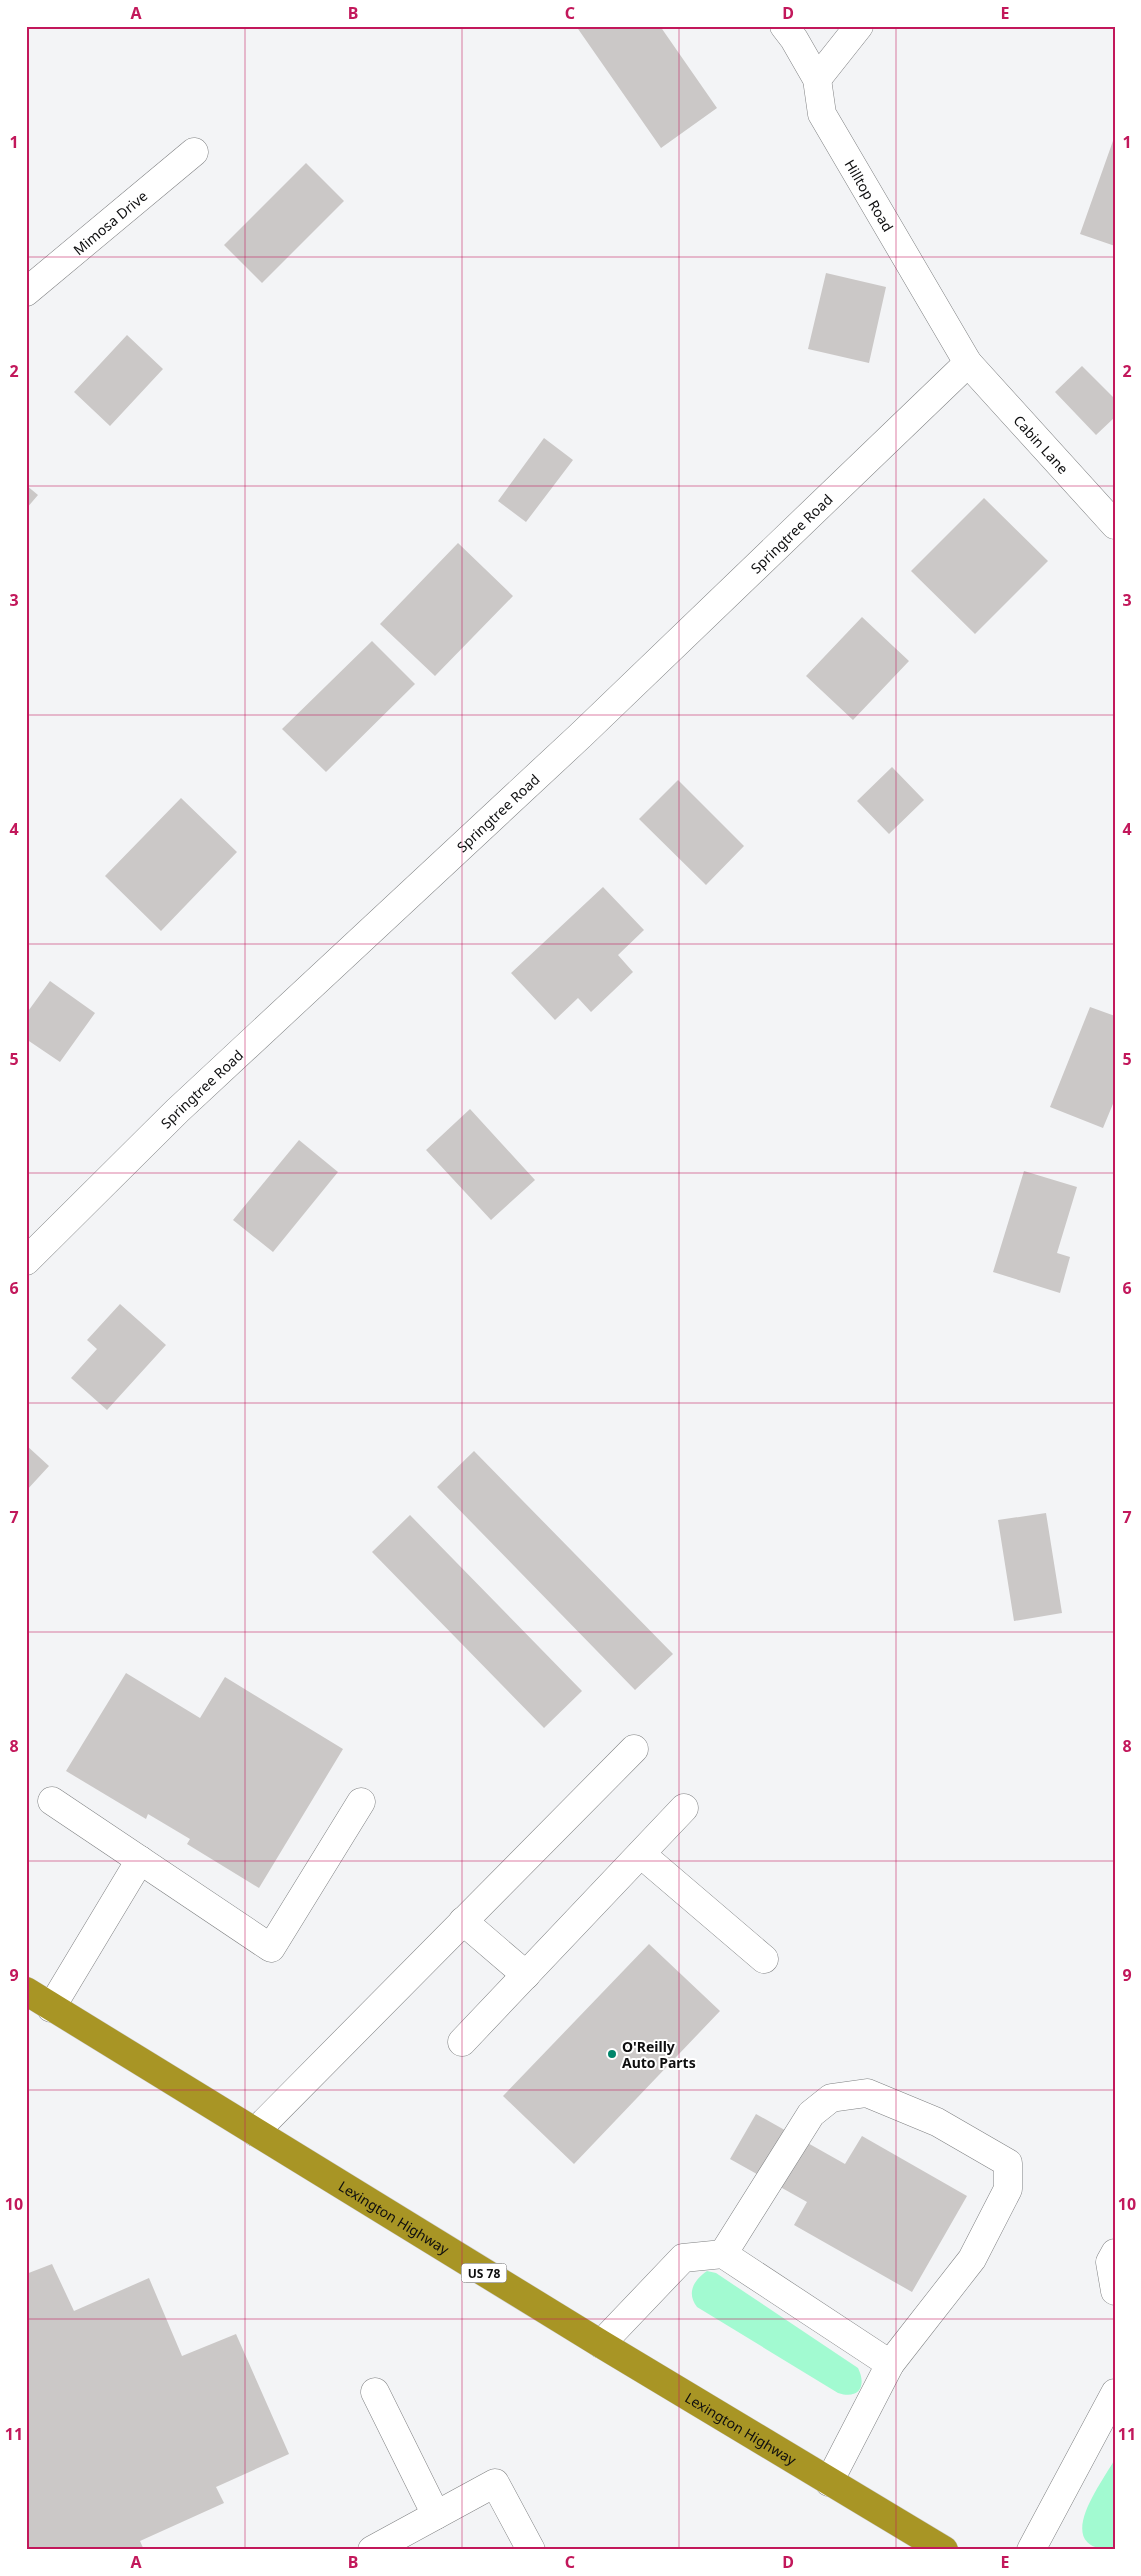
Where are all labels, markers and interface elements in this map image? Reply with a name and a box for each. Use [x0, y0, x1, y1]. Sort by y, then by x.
text: A [130, 2, 142, 24]
text: B [348, 2, 358, 24]
text: C [565, 2, 575, 24]
text: D [782, 2, 794, 24]
text: E [1001, 2, 1010, 24]
text: 1 [9, 131, 19, 153]
text: 1 [1122, 131, 1132, 153]
street label: Hilltop Road [841, 156, 898, 235]
street label: Mimosa Drive [69, 186, 151, 259]
text: 2 [9, 360, 19, 382]
text: 2 [1122, 360, 1132, 382]
street label: Cabin Lane [1010, 411, 1073, 478]
street label: Springtree Road [746, 489, 836, 577]
text: 3 [9, 589, 19, 611]
text: 3 [1122, 589, 1132, 611]
street label: Springtree Road [452, 769, 543, 856]
text: 4 [9, 818, 19, 840]
text: 4 [1122, 818, 1132, 840]
street label: Springtree Road [156, 1045, 247, 1132]
text: 5 [9, 1048, 19, 1070]
text: 5 [1122, 1048, 1132, 1070]
text: 6 [9, 1277, 19, 1299]
text: 6 [1122, 1277, 1132, 1299]
text: 7 [9, 1506, 19, 1528]
text: 7 [1122, 1506, 1132, 1528]
text: 8 [9, 1735, 19, 1757]
text: 8 [1122, 1735, 1132, 1757]
text: 9 [9, 1964, 19, 1986]
text: 9 [1122, 1964, 1132, 1986]
place label: O'Reilly Auto Parts [622, 2037, 696, 2072]
marker: O'Reilly Auto Parts [606, 2048, 618, 2060]
street label: Lexington Highway [335, 2176, 454, 2259]
text: 10 [5, 2193, 23, 2215]
text: 10 [1118, 2193, 1136, 2215]
road number: US 78 [462, 2264, 506, 2282]
street label: Lexington Highway [682, 2387, 801, 2469]
text: 11 [5, 2423, 23, 2445]
text: 11 [1118, 2423, 1136, 2445]
text: A [130, 2551, 142, 2573]
text: B [348, 2551, 358, 2573]
text: C [565, 2551, 575, 2573]
text: D [782, 2551, 794, 2573]
text: E [1001, 2551, 1010, 2573]

